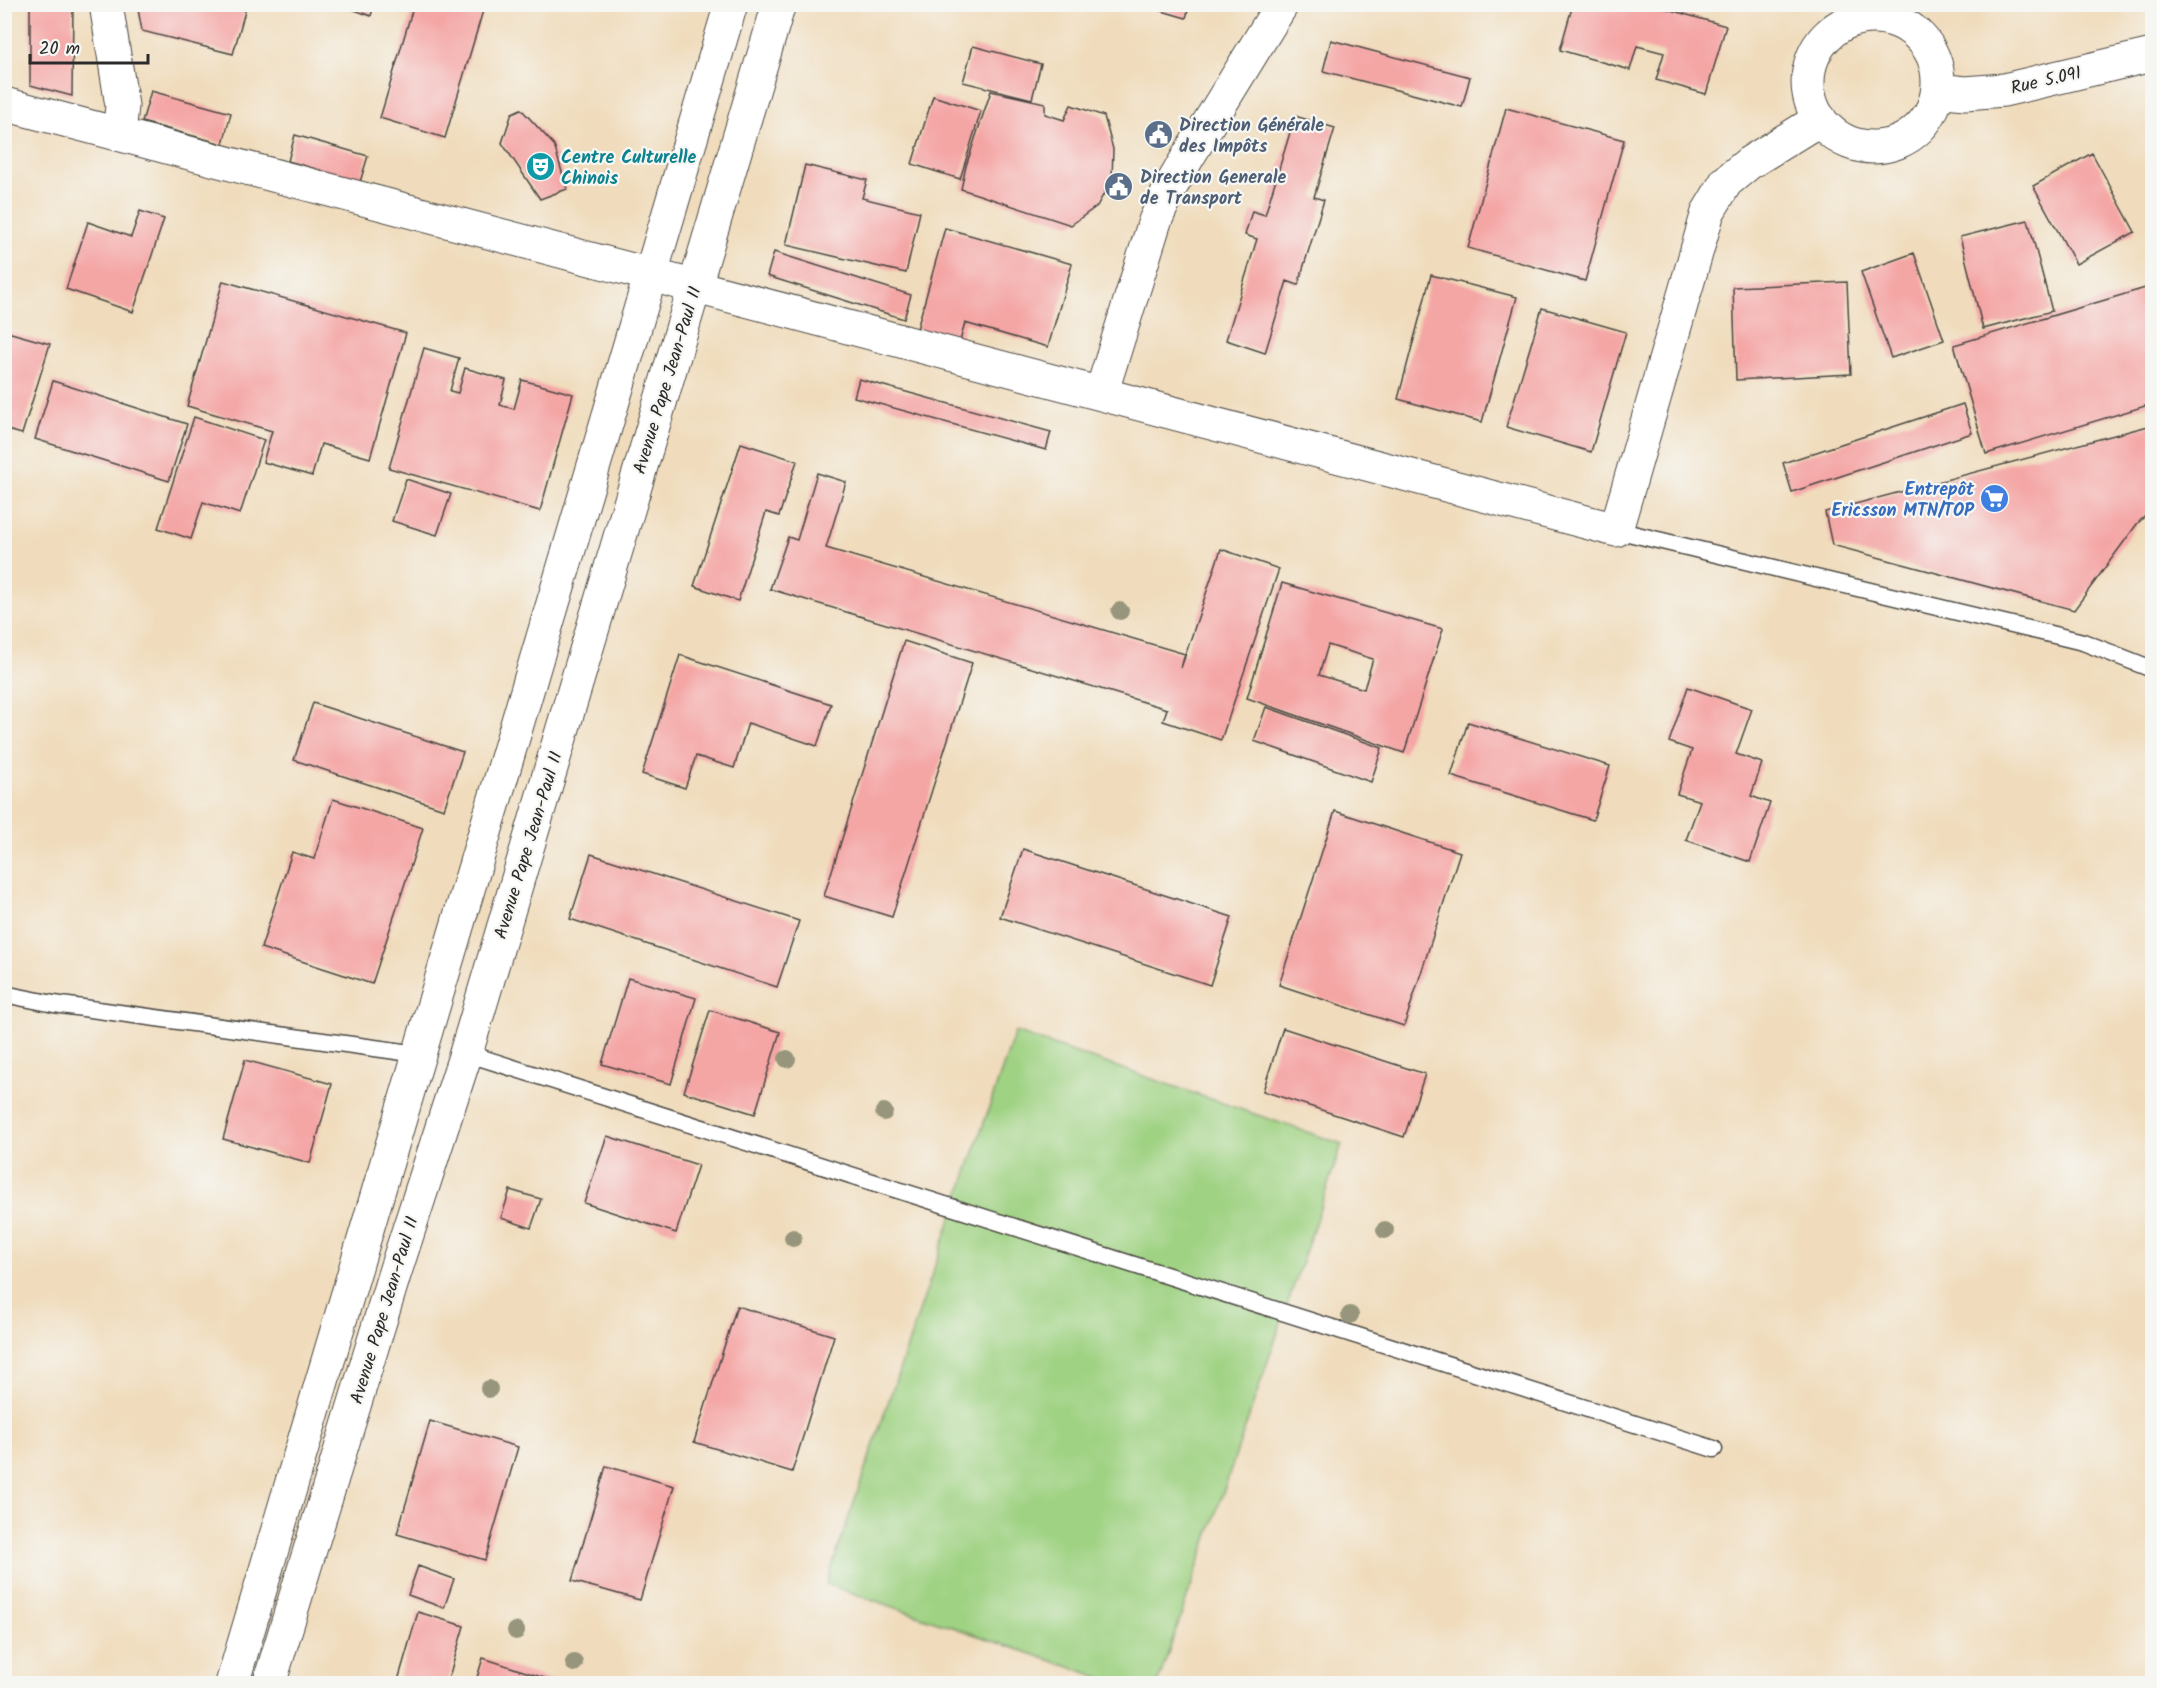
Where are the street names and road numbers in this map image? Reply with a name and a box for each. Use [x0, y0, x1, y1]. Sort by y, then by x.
street label: Rue 5.091 [2008, 59, 2085, 104]
street label: Avenue Pape Jean-Paul II [626, 283, 711, 478]
street label: Avenue Pape Jean-Paul II [487, 748, 572, 943]
street label: Avenue Pape Jean-Paul II [343, 1213, 428, 1408]

